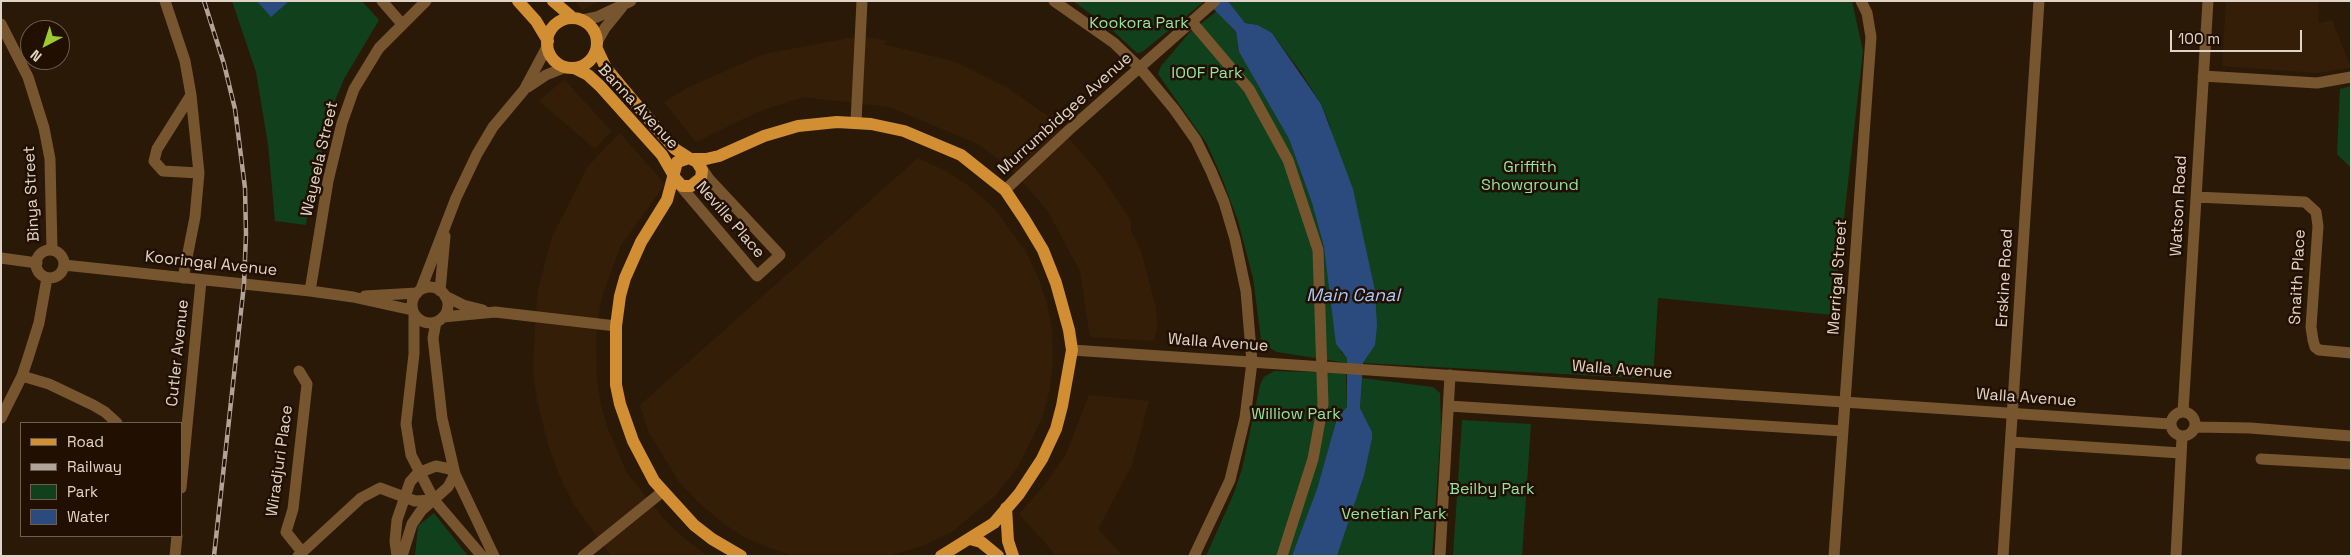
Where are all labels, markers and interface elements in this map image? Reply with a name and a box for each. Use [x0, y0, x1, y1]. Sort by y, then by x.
park label: Kookora Park [1089, 14, 1189, 34]
north arrow [20, 20, 70, 70]
scale bar [2172, 20, 2304, 52]
text: 100 m [2178, 29, 2220, 48]
text: N [27, 46, 45, 66]
street label: Murrumbidgee Avenue [994, 49, 1136, 179]
street label: Banna Avenue [594, 61, 682, 153]
park label: IOOF Park [1171, 64, 1243, 84]
street label: Wayeela Street [297, 99, 343, 219]
street label: Binya Street [20, 145, 44, 243]
street label: Watson Road [2167, 155, 2191, 257]
park label: Griffith Showground [1481, 158, 1579, 196]
street label: Neville Place [691, 178, 769, 262]
street label: Merrigal Street [1824, 219, 1852, 335]
street label: Erskine Road [1993, 228, 2017, 328]
street label: Snaith Place [2286, 229, 2310, 325]
street label: Kooringal Avenue [144, 248, 278, 280]
water label: Main Canal [1306, 285, 1400, 307]
street label: Cutler Avenue [163, 299, 193, 407]
street label: Walla Avenue [1167, 330, 1269, 356]
street label: Walla Avenue [1571, 357, 1673, 383]
street label: Walla Avenue [1975, 385, 2077, 411]
street label: Wiradjuri Place [263, 404, 297, 518]
park label: Williow Park [1251, 405, 1341, 425]
legend [20, 422, 182, 537]
text: Road [67, 432, 104, 451]
text: Railway [67, 457, 122, 476]
park label: Beilby Park [1449, 480, 1535, 500]
text: Park [67, 482, 98, 501]
park label: Venetian Park [1341, 505, 1447, 525]
text: Water [67, 507, 109, 526]

